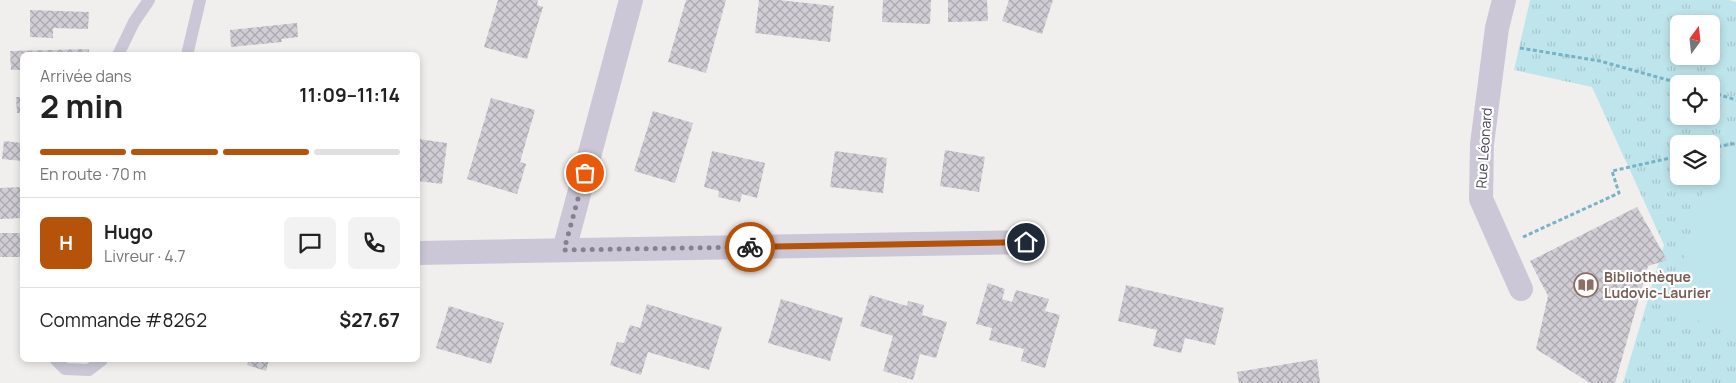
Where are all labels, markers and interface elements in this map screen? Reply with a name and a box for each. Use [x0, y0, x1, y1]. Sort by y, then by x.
north arrow [1670, 15, 1720, 65]
map controls [1670, 15, 1720, 185]
text: Arrivée dans [40, 65, 132, 87]
button: locate [1670, 75, 1720, 125]
text: 11:09–11:14 [299, 82, 400, 108]
text: 2 min [40, 84, 123, 128]
street label: Rue Léonard [1471, 107, 1496, 189]
button: layers [1670, 135, 1720, 185]
pin [564, 152, 606, 194]
icon: bag [571, 159, 599, 187]
text: En route · 70 m [40, 163, 146, 185]
button: chat [284, 217, 336, 269]
button: phone [348, 217, 400, 269]
text: Hugo [104, 219, 153, 245]
pin [1005, 221, 1047, 263]
courier [725, 222, 775, 272]
icon: home [1012, 228, 1040, 256]
text: H [59, 230, 73, 256]
icon: bike [736, 233, 764, 261]
text: Livreur · 4.7 [104, 245, 186, 267]
place label: Bibliothèque Ludovic-Laurier [1604, 267, 1711, 302]
library icon: Bibliothèque Ludovic-Laurier [1573, 272, 1599, 298]
text: Commande #8262 [40, 307, 207, 333]
text: $27.67 [339, 307, 400, 333]

